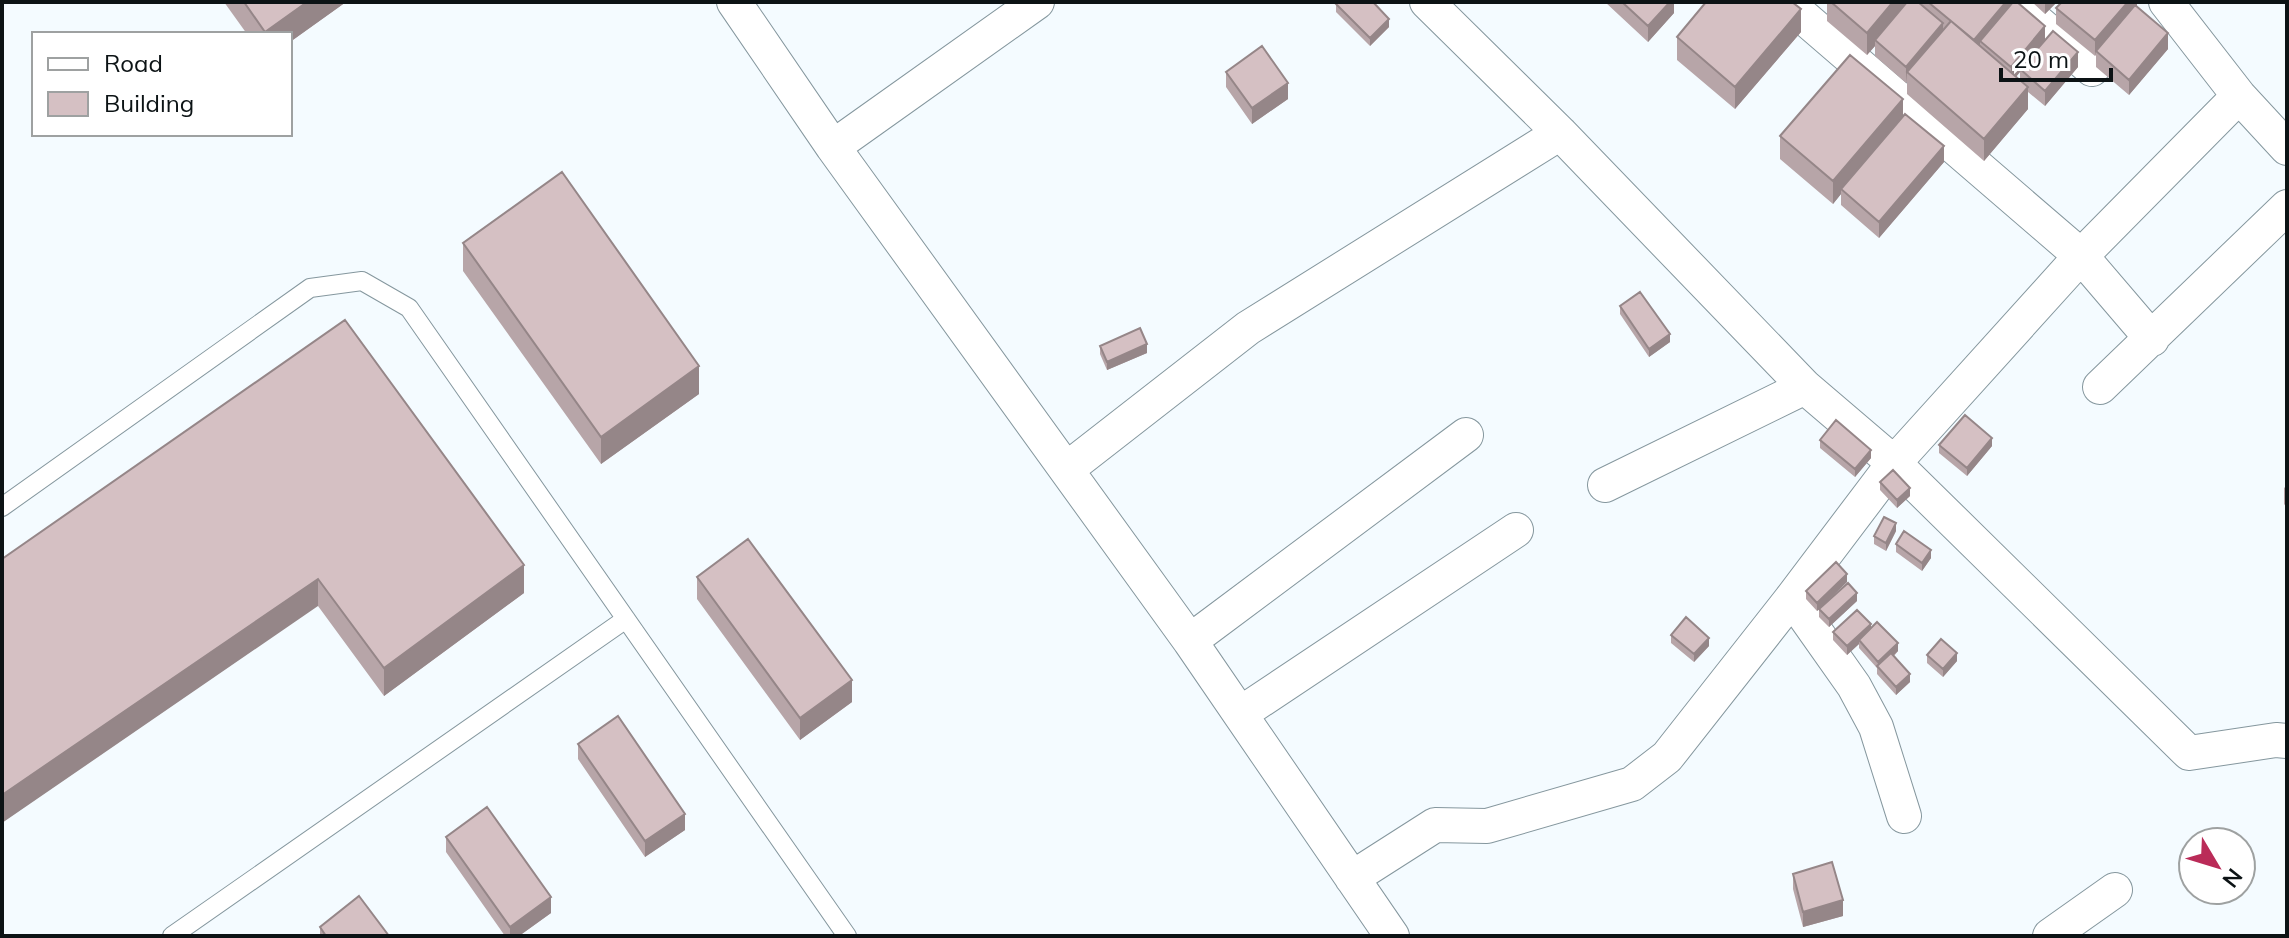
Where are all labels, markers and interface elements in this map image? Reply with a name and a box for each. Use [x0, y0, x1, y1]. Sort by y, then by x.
legend [32, 32, 292, 136]
scale bar [2001, 32, 2111, 82]
text: 20 m [2013, 44, 2069, 74]
text: Road [104, 48, 163, 78]
text: Building [104, 88, 194, 118]
north arrow [2177, 826, 2257, 906]
text: N [2217, 863, 2249, 893]

